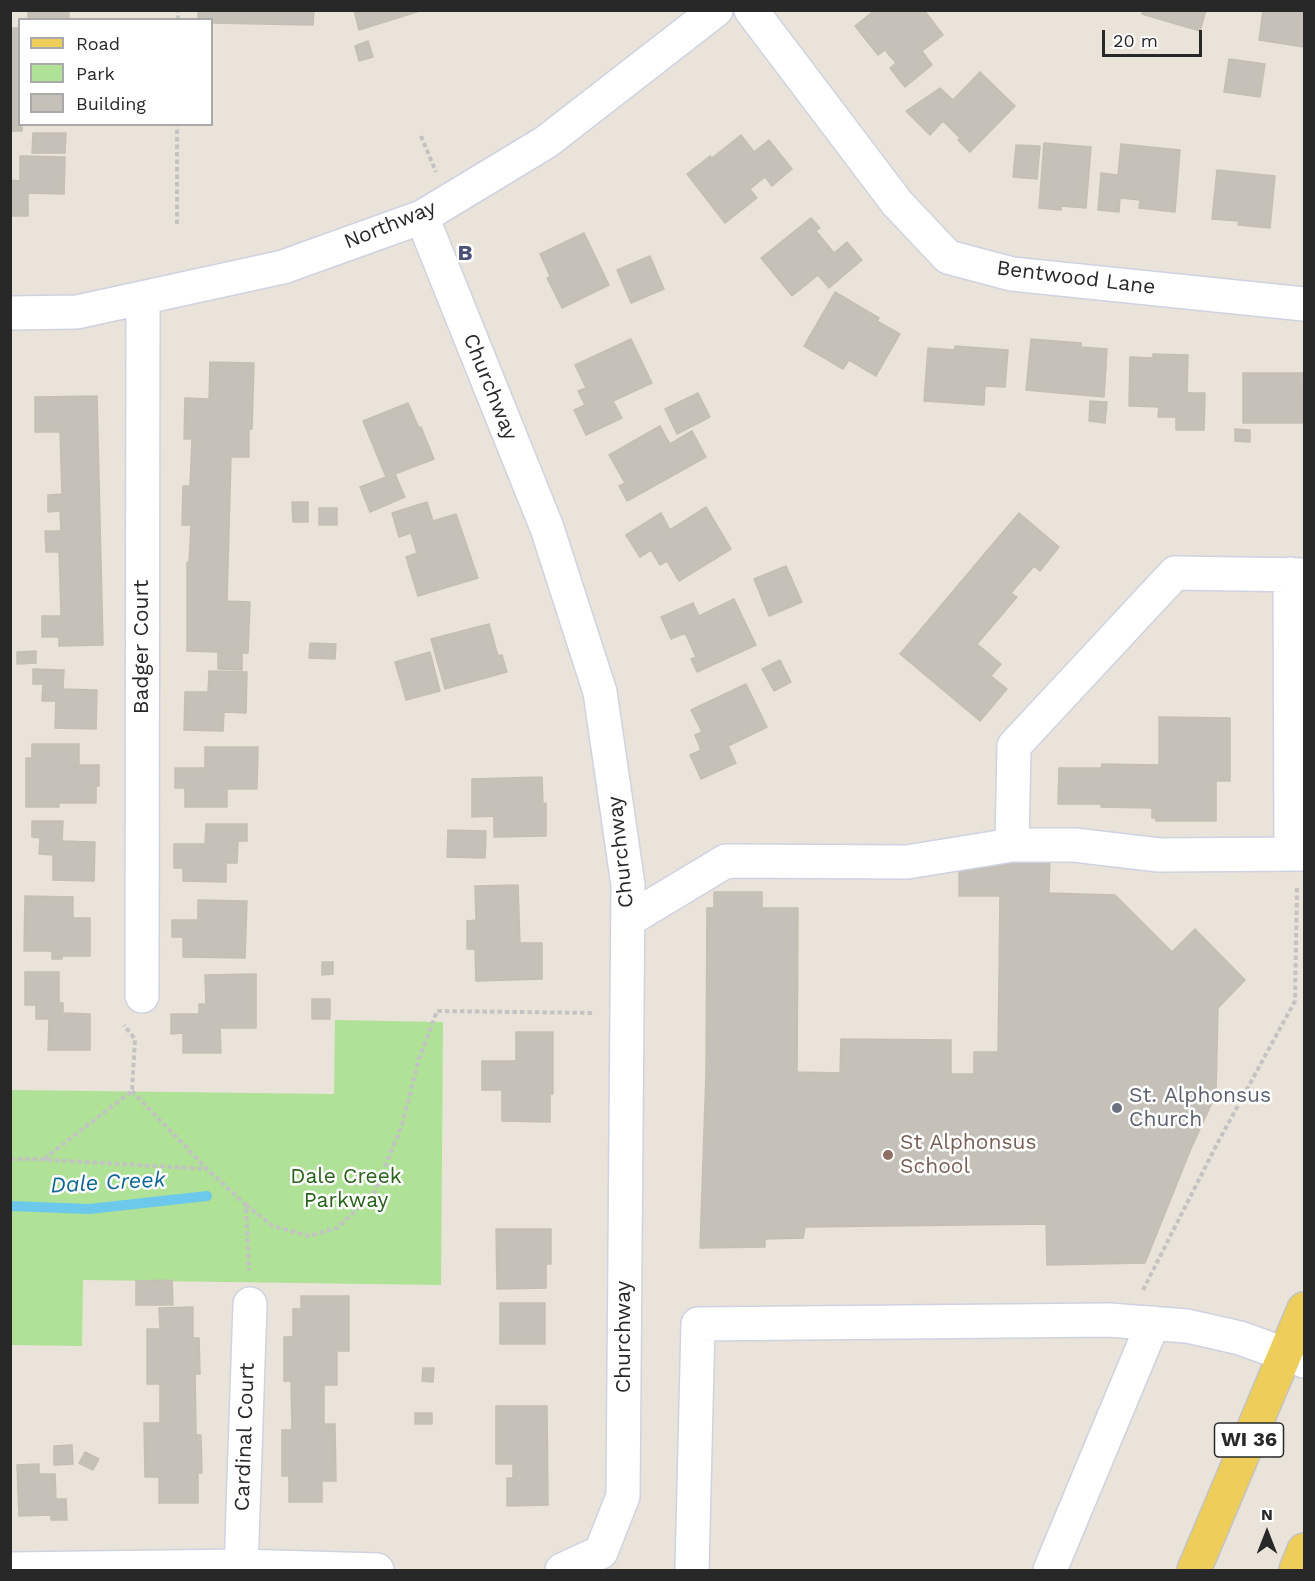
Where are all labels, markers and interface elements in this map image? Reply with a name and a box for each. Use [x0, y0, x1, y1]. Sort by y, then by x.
legend [18, 18, 213, 126]
scale bar [1105, 18, 1206, 56]
text: 20 m [1113, 30, 1158, 51]
text: Road [76, 33, 120, 54]
text: Park [76, 63, 115, 84]
text: Building [76, 93, 146, 114]
street label: Northway [340, 195, 440, 255]
district label: B [457, 241, 473, 267]
street label: Bentwood Lane [995, 256, 1157, 300]
street label: Churchway [457, 330, 523, 444]
street label: Badger Court [129, 580, 155, 714]
street label: Churchway [603, 795, 639, 909]
place label: St. Alphonsus Church [1129, 1083, 1271, 1133]
marker: St. Alphonsus Church [1110, 1101, 1124, 1115]
place label: St Alphonsus School [900, 1130, 1037, 1180]
marker: St Alphonsus School [881, 1148, 895, 1162]
park label: Dale Creek Parkway [290, 1164, 402, 1214]
water label: Dale Creek [50, 1167, 166, 1199]
street label: Churchway [611, 1281, 637, 1393]
street label: Cardinal Court [230, 1362, 260, 1512]
road number: WI 36 [1214, 1423, 1284, 1457]
north arrow [1237, 1503, 1297, 1563]
text: N [1261, 1505, 1273, 1524]

